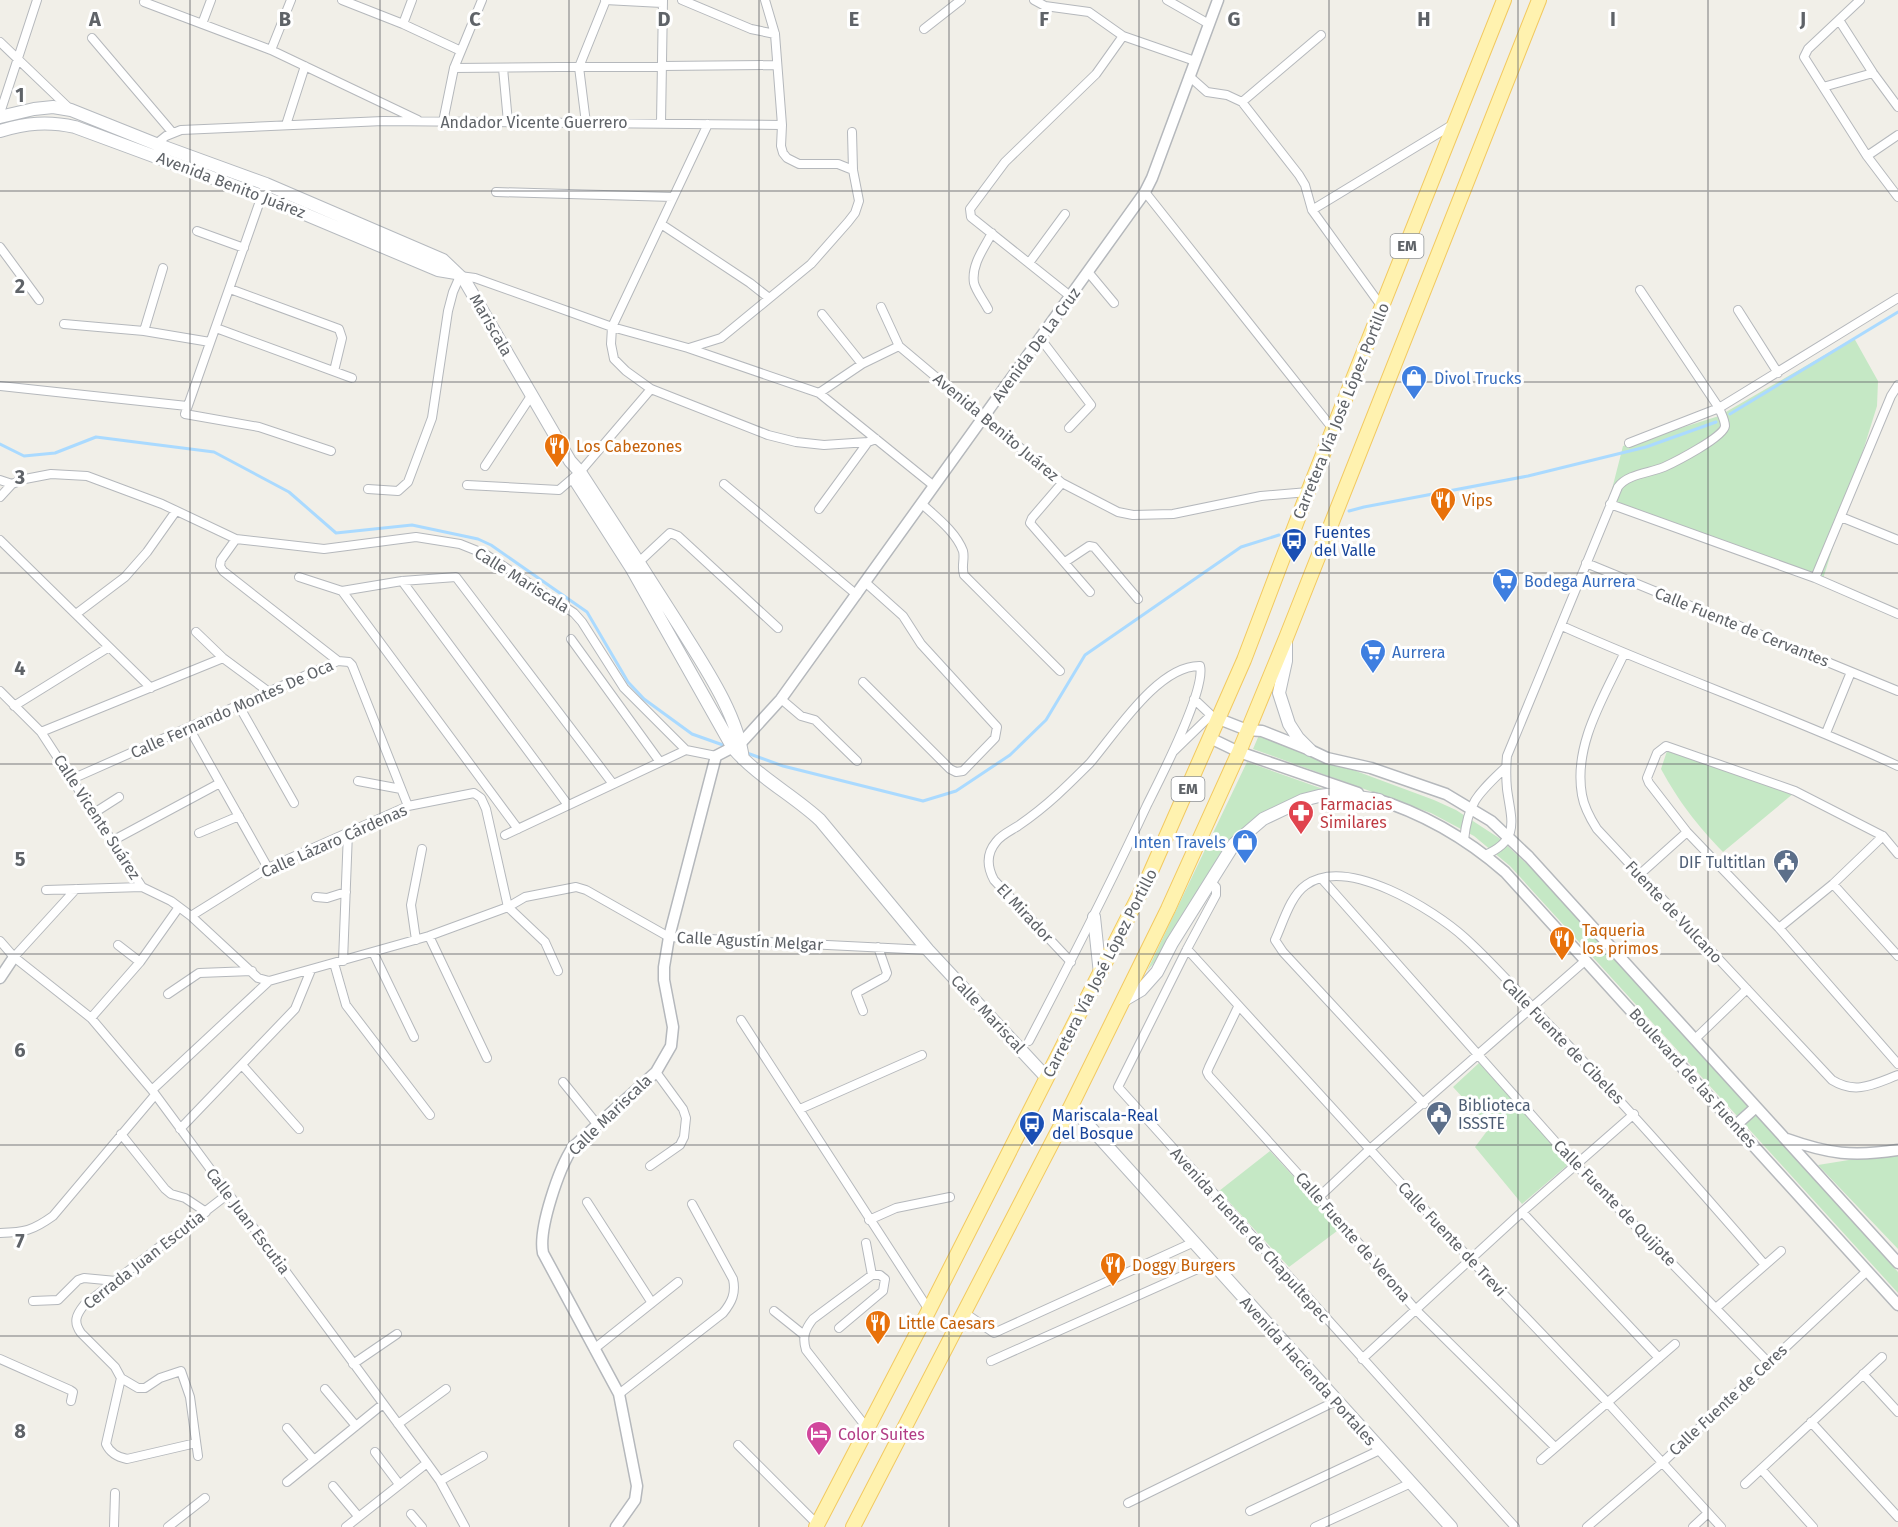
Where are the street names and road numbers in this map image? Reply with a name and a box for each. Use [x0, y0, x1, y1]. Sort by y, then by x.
street label: Andador Vicente Guerrero [440, 113, 628, 132]
street label: Avenida Benito Juárez [154, 148, 308, 222]
road number: EM [1390, 234, 1424, 258]
street label: Avenida De La Cruz [988, 284, 1084, 406]
street label: Mariscala [466, 291, 516, 359]
street label: Carretera Vía José López Portillo [1289, 300, 1393, 522]
street label: Avenida Benito Juárez [929, 369, 1063, 485]
street label: Calle Mariscala [471, 543, 573, 617]
street label: Calle Fuente de Cervantes [1652, 583, 1832, 671]
street label: Calle Fernando Montes De Oca [128, 656, 336, 762]
street label: Calle Vicente Suárez [50, 751, 144, 883]
road number: EM [1172, 777, 1204, 801]
street label: Calle Lázaro Cárdenas [258, 800, 410, 882]
street label: Fuente de Vulcano [1622, 857, 1726, 967]
street label: Carretera Vía José López Portillo [1039, 866, 1161, 1080]
street label: El Mirador [993, 880, 1058, 947]
street label: Calle Agustín Melgar [676, 928, 824, 954]
street label: Calle Mariscal [947, 971, 1029, 1057]
street label: Calle Fuente de Cibeles [1498, 974, 1628, 1108]
street label: Boulevard de las Fuentes [1625, 1004, 1761, 1152]
street label: Calle Mariscala [564, 1071, 656, 1159]
street label: Calle Fuente de Quijote [1550, 1136, 1680, 1270]
street label: Avenida Fuente de Chapultepec [1167, 1144, 1334, 1326]
street label: Calle Juan Escutia [202, 1164, 294, 1278]
street label: Calle Fuente de Verona [1291, 1168, 1415, 1306]
street label: Calle Fuente de Trevi [1394, 1178, 1510, 1300]
street label: Cerrada Juan Escutia [80, 1207, 208, 1313]
street label: Avenida Hacienda Portales [1236, 1293, 1380, 1449]
street label: Calle Fuente de Ceres [1665, 1340, 1791, 1460]

